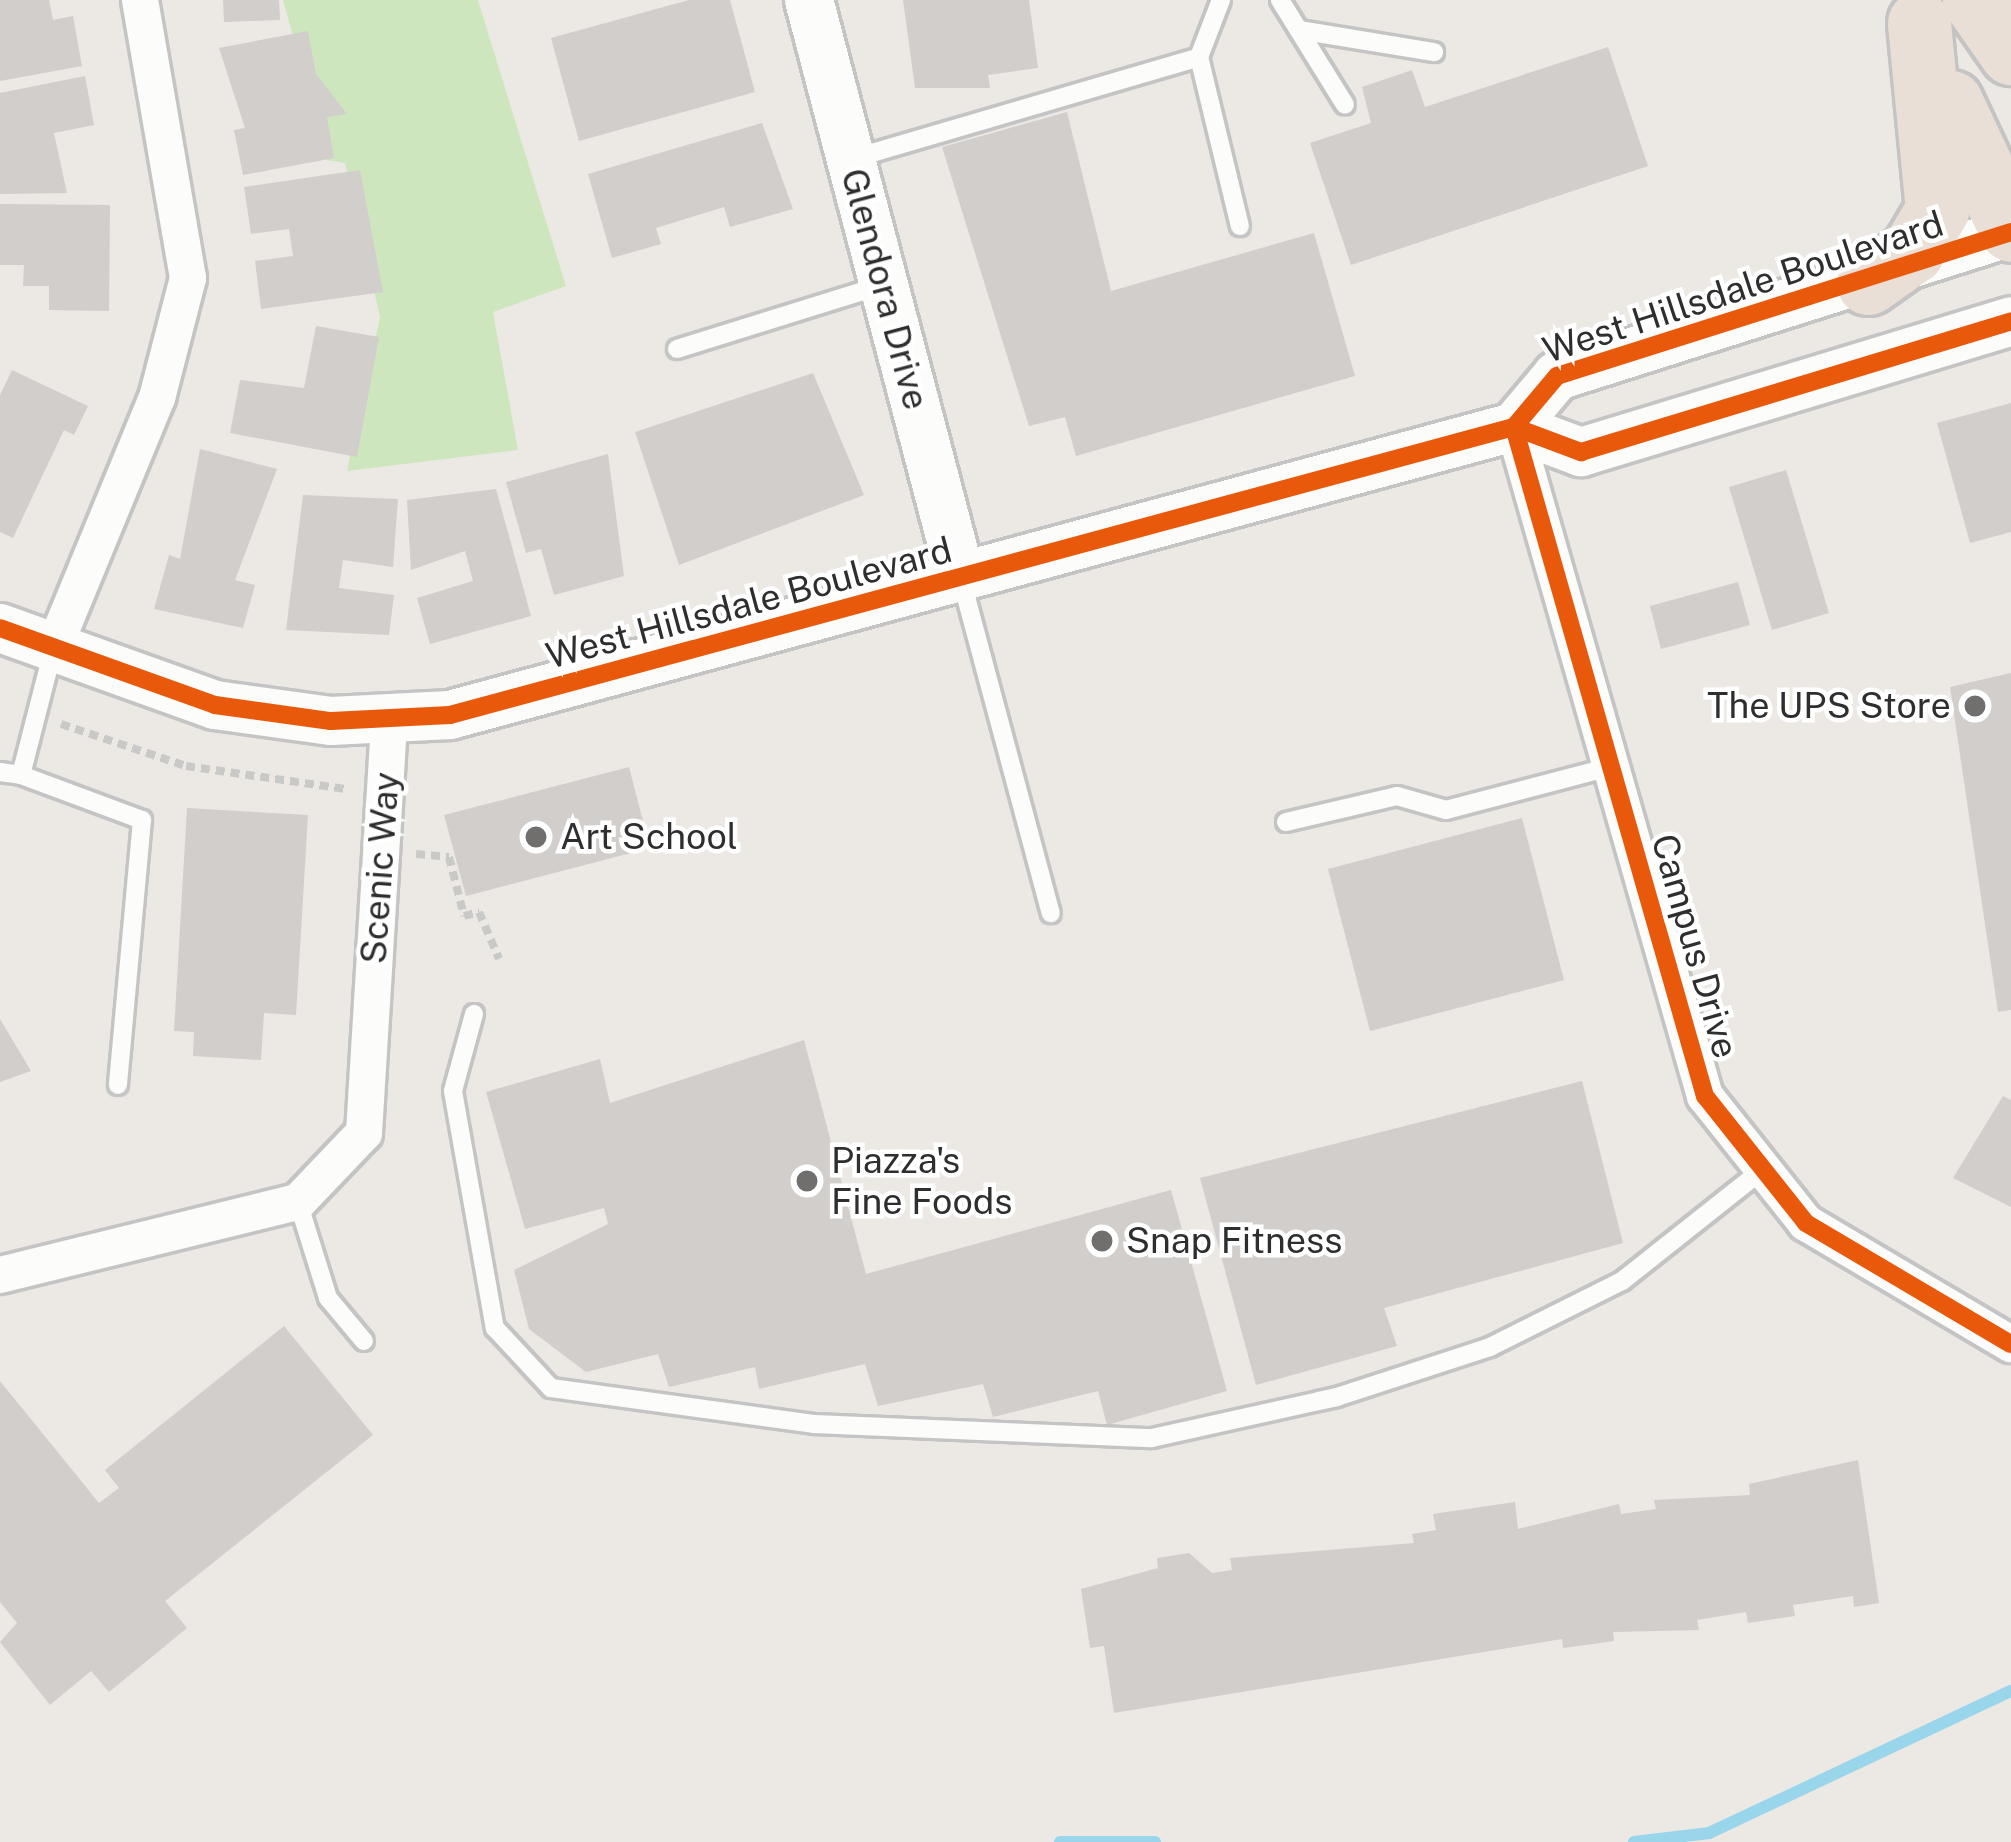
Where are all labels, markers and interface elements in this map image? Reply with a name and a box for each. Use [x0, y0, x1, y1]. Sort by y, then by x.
street label: Glendora Drive [832, 164, 938, 414]
street label: West Hillsdale Boulevard [1537, 202, 1949, 372]
street label: West Hillsdale Boulevard [541, 528, 957, 678]
place label: The UPS Store [1707, 684, 1951, 728]
marker: The UPS Store [1962, 693, 1988, 719]
street label: Scenic Way [352, 770, 408, 966]
place label: Art School [560, 815, 738, 859]
marker: Art School [523, 824, 549, 850]
street label: Campus Drive [1642, 829, 1748, 1063]
place label: Piazza's Fine Foods [831, 1138, 1013, 1223]
marker: Piazza's Fine Foods [794, 1168, 820, 1194]
place label: Snap Fitness [1126, 1219, 1343, 1263]
marker: Snap Fitness [1089, 1228, 1115, 1254]

